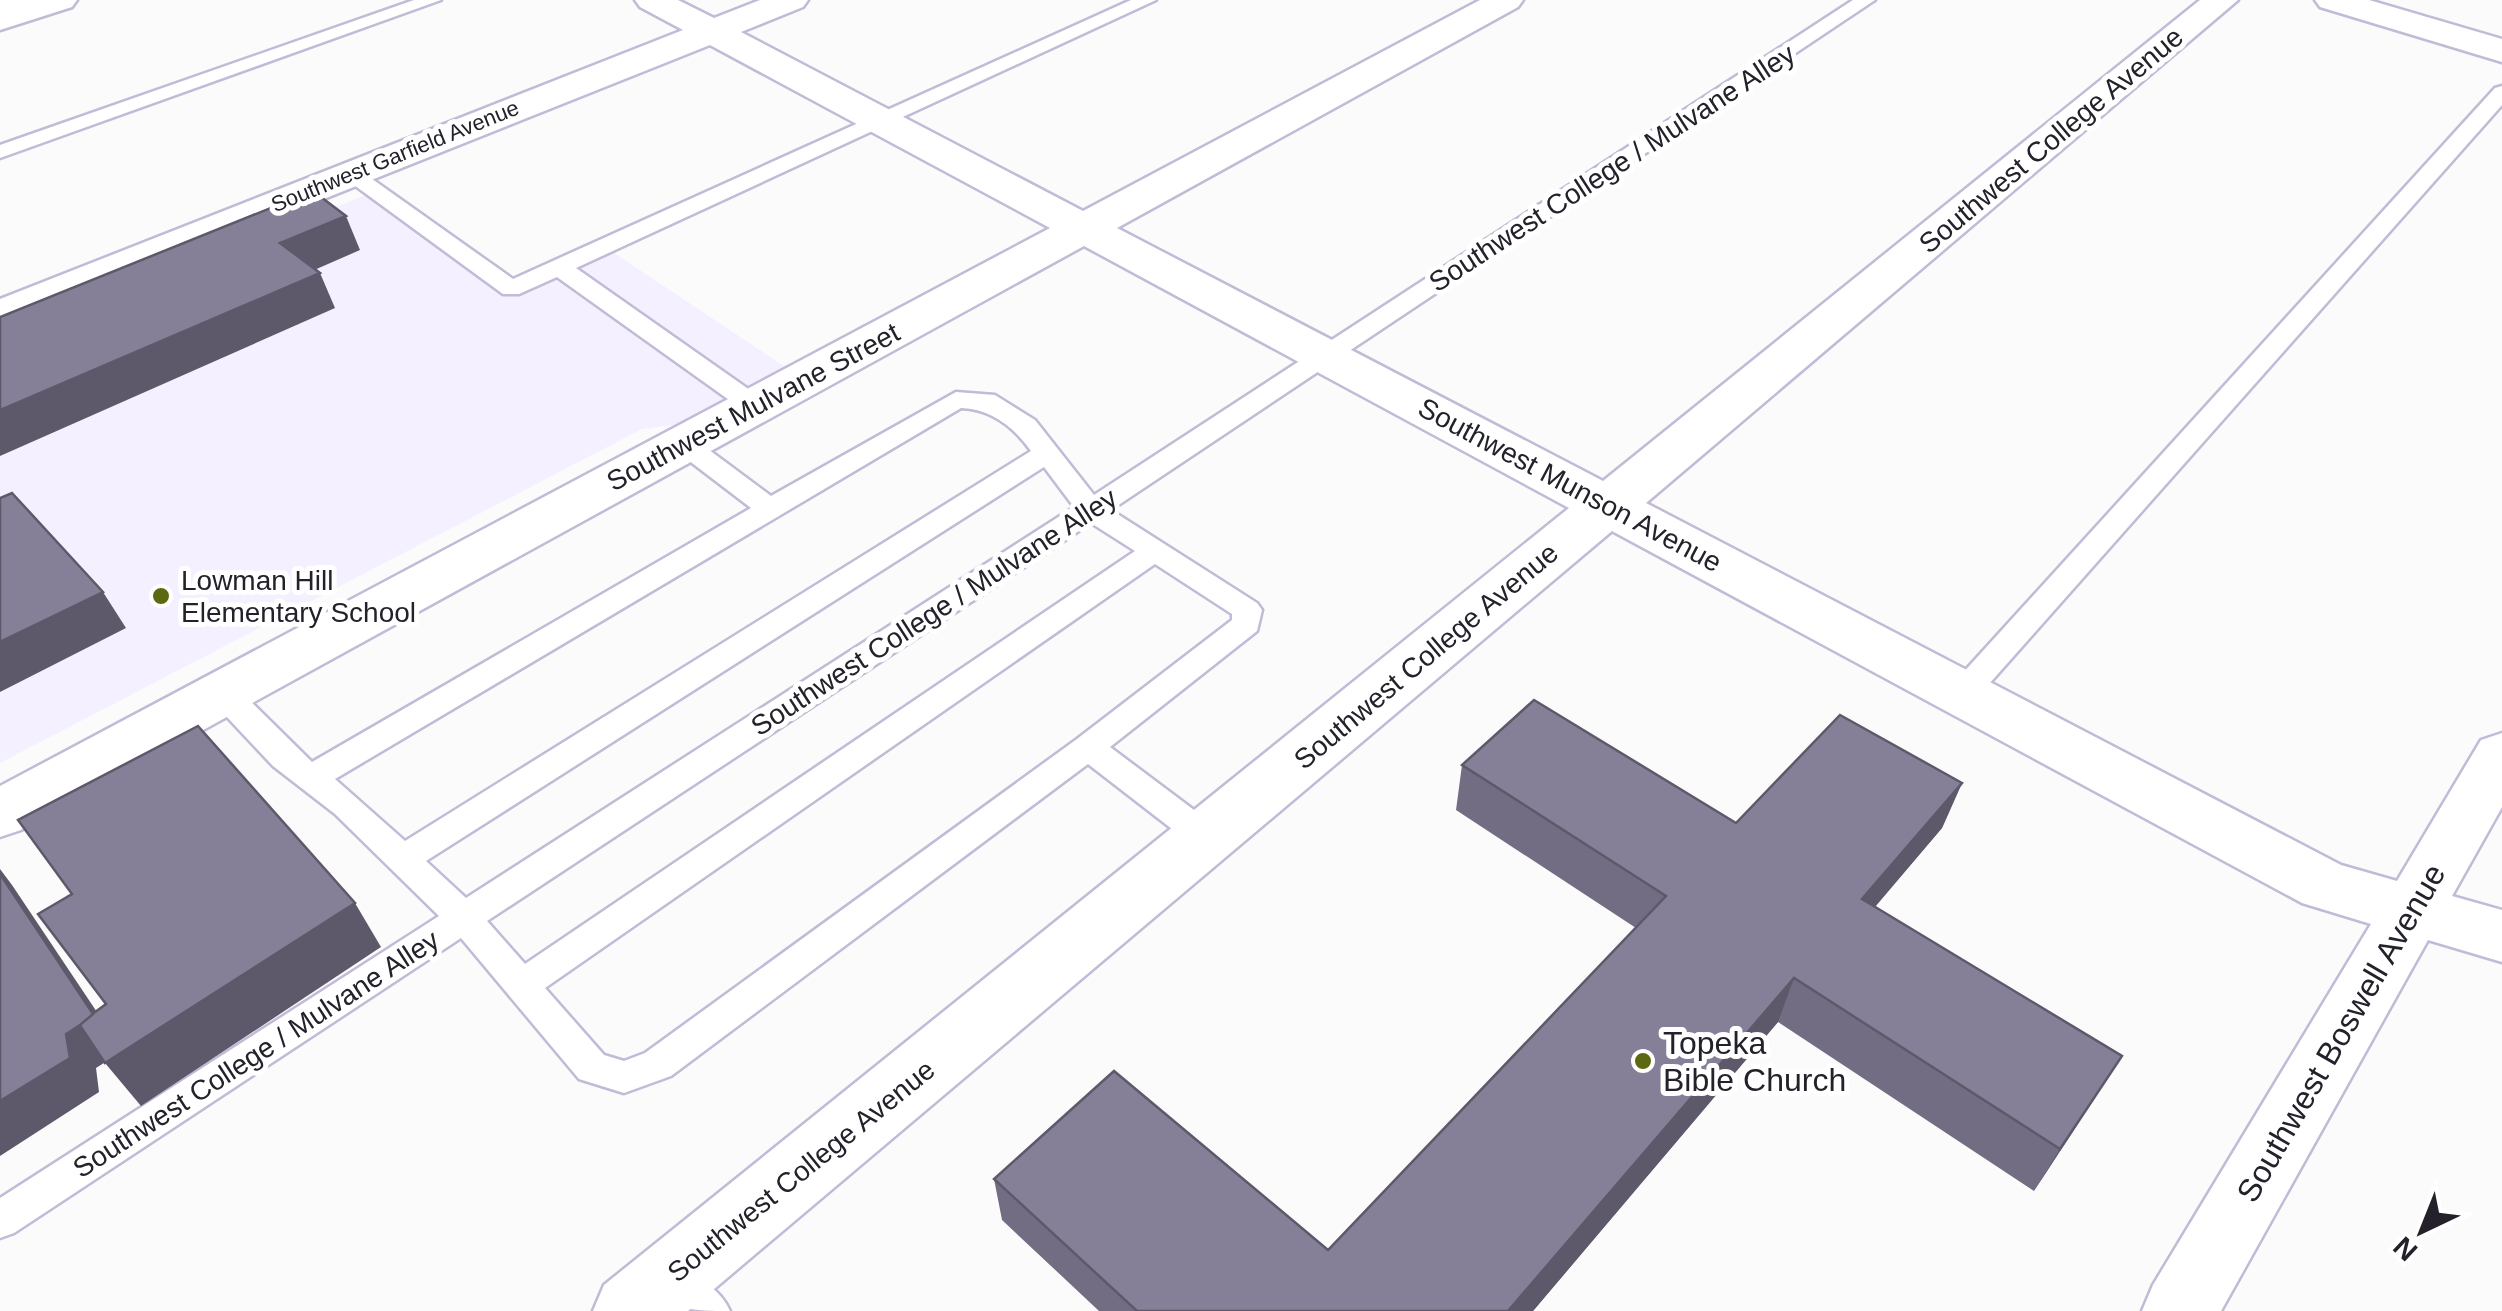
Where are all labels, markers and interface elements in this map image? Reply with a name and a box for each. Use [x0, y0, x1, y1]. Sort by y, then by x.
street label: Southwest College Avenue [1913, 21, 2189, 259]
street label: Southwest College / Mulvane Alley [1423, 38, 1801, 298]
street label: Southwest Garfield Avenue [267, 95, 523, 217]
street label: Southwest Mulvane Street [601, 316, 905, 497]
street label: Southwest Munson Avenue [1413, 392, 1727, 578]
street label: Southwest College / Mulvane Alley [745, 482, 1123, 742]
street label: Southwest College Avenue [1288, 537, 1564, 775]
place label: Lowman Hill Elementary School [181, 565, 416, 628]
marker: Lowman Hill Elementary School [150, 585, 172, 607]
street label: Southwest Boswell Avenue [2229, 858, 2453, 1208]
street label: Southwest College / Mulvane Alley [67, 924, 445, 1184]
place label: Topeka Bible Church [1663, 1025, 1846, 1098]
marker: Topeka Bible Church [1632, 1050, 1654, 1072]
street label: Southwest College Avenue [661, 1054, 941, 1288]
north arrow [2372, 1181, 2472, 1281]
text: N [2387, 1231, 2423, 1267]

